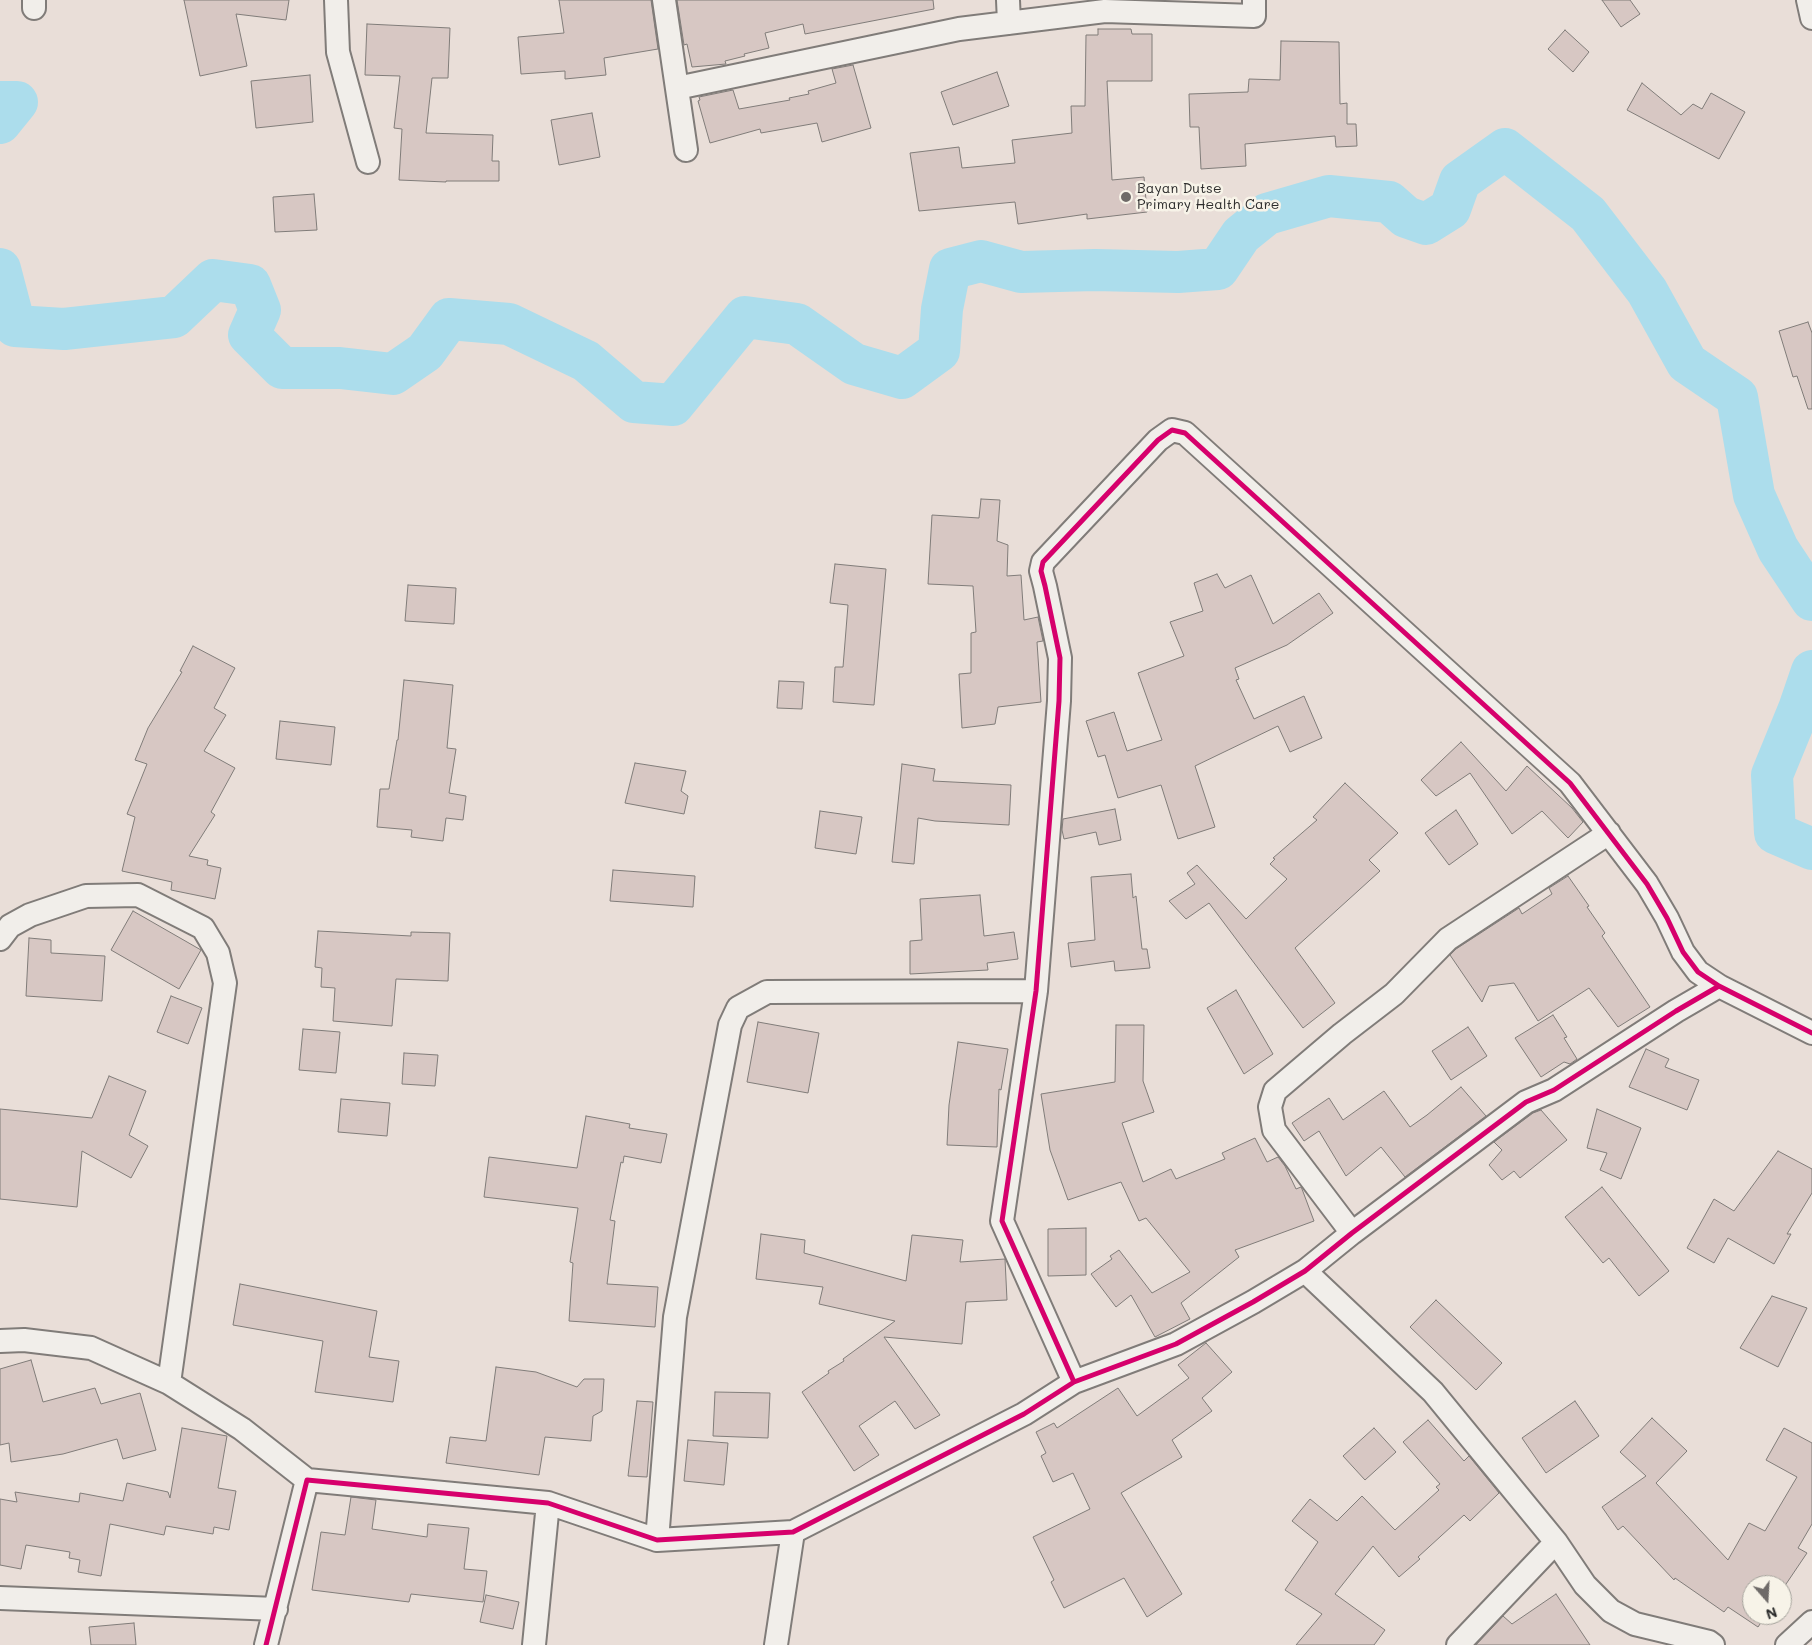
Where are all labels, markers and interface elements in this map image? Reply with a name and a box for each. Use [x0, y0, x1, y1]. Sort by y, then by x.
place label: Bayan Dutse Primary Health Care [1137, 181, 1279, 213]
marker: Bayan Dutse Primary Health Care [1119, 190, 1133, 204]
north arrow [1742, 1575, 1792, 1625]
text: N [1764, 1603, 1780, 1624]

